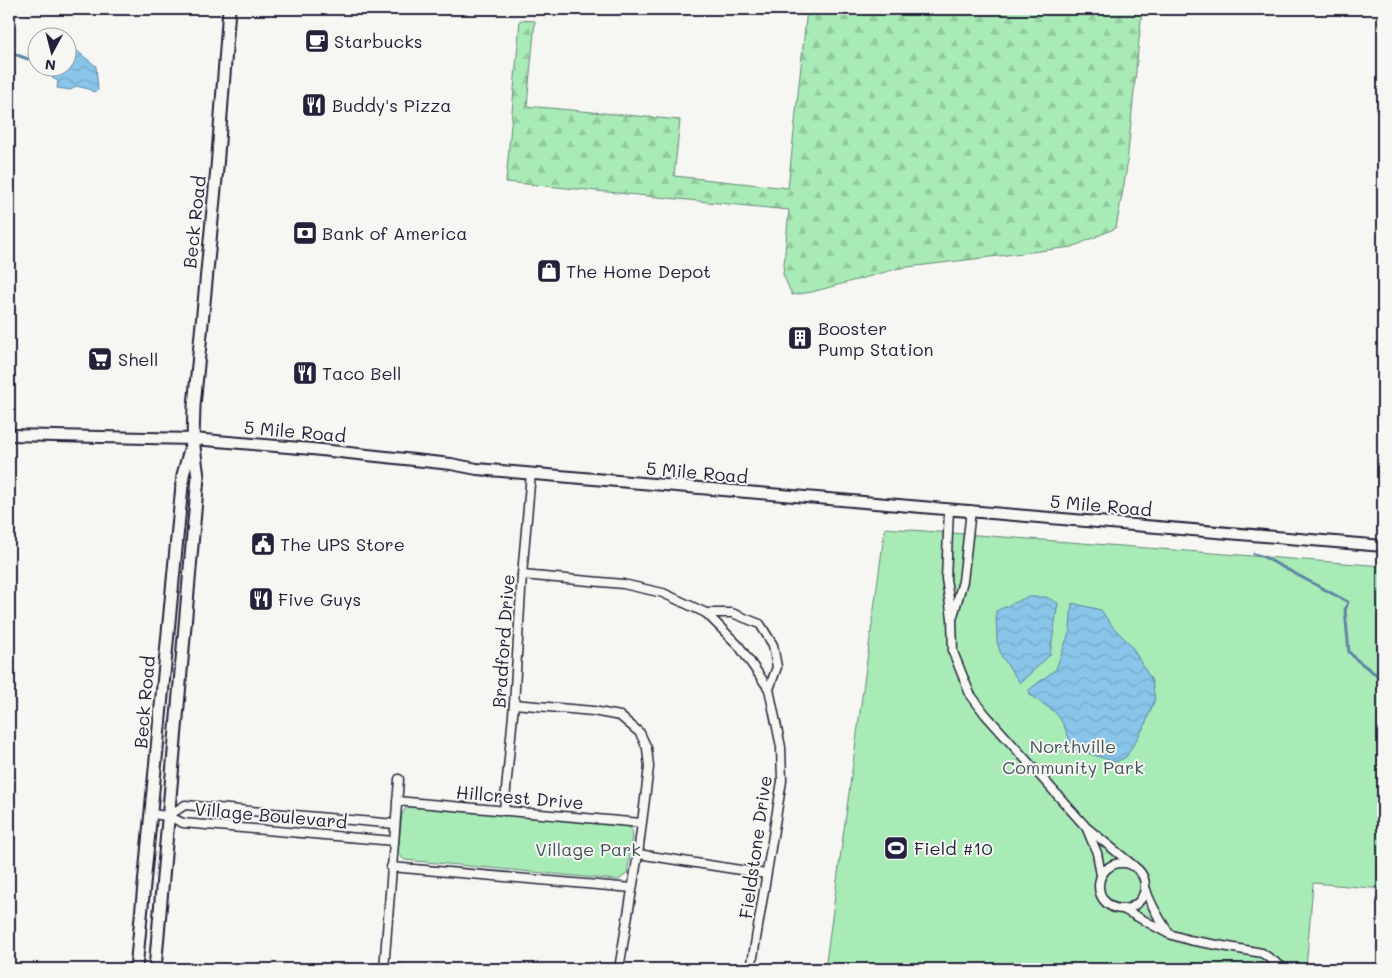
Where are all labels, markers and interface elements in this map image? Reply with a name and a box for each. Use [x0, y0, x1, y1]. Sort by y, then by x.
north arrow [28, 28, 78, 78]
cafe icon: Starbucks [304, 28, 330, 54]
place label: Starbucks [334, 29, 423, 53]
text: N [44, 55, 57, 75]
restaurant icon: Buddy's Pizza [301, 92, 327, 118]
place label: Buddy's Pizza [332, 93, 451, 117]
street label: Beck Road [177, 174, 211, 270]
bank icon: Bank of America [292, 220, 318, 246]
place label: Bank of America [322, 221, 467, 245]
shop icon: The Home Depot [536, 258, 562, 284]
place label: The Home Depot [566, 259, 711, 283]
place label: Booster Pump Station [818, 316, 933, 361]
building icon: Booster Pump Station [787, 325, 813, 351]
supermarket icon: Shell [87, 346, 113, 372]
place label: Shell [118, 347, 158, 371]
restaurant icon: Taco Bell [292, 360, 318, 386]
place label: Taco Bell [322, 361, 402, 385]
street label: 5 Mile Road [243, 415, 347, 447]
street label: 5 Mile Road [645, 456, 749, 488]
street label: 5 Mile Road [1049, 489, 1153, 521]
public building icon: The UPS Store [250, 531, 276, 557]
place label: The UPS Store [280, 532, 405, 556]
street label: Bradford Drive [486, 573, 520, 709]
restaurant icon: Five Guys [248, 586, 274, 612]
place label: Five Guys [278, 587, 361, 611]
street label: Beck Road [128, 655, 160, 749]
park label: Northville Community Park [1002, 734, 1144, 779]
street label: Fieldstone Drive [733, 774, 777, 920]
street label: Hillcrest Drive [455, 779, 585, 815]
street label: Village Boulevard [194, 796, 348, 834]
sports icon: Field #10 [883, 835, 909, 861]
place label: Field #10 [914, 836, 993, 860]
park label: Village Park [535, 837, 641, 861]

